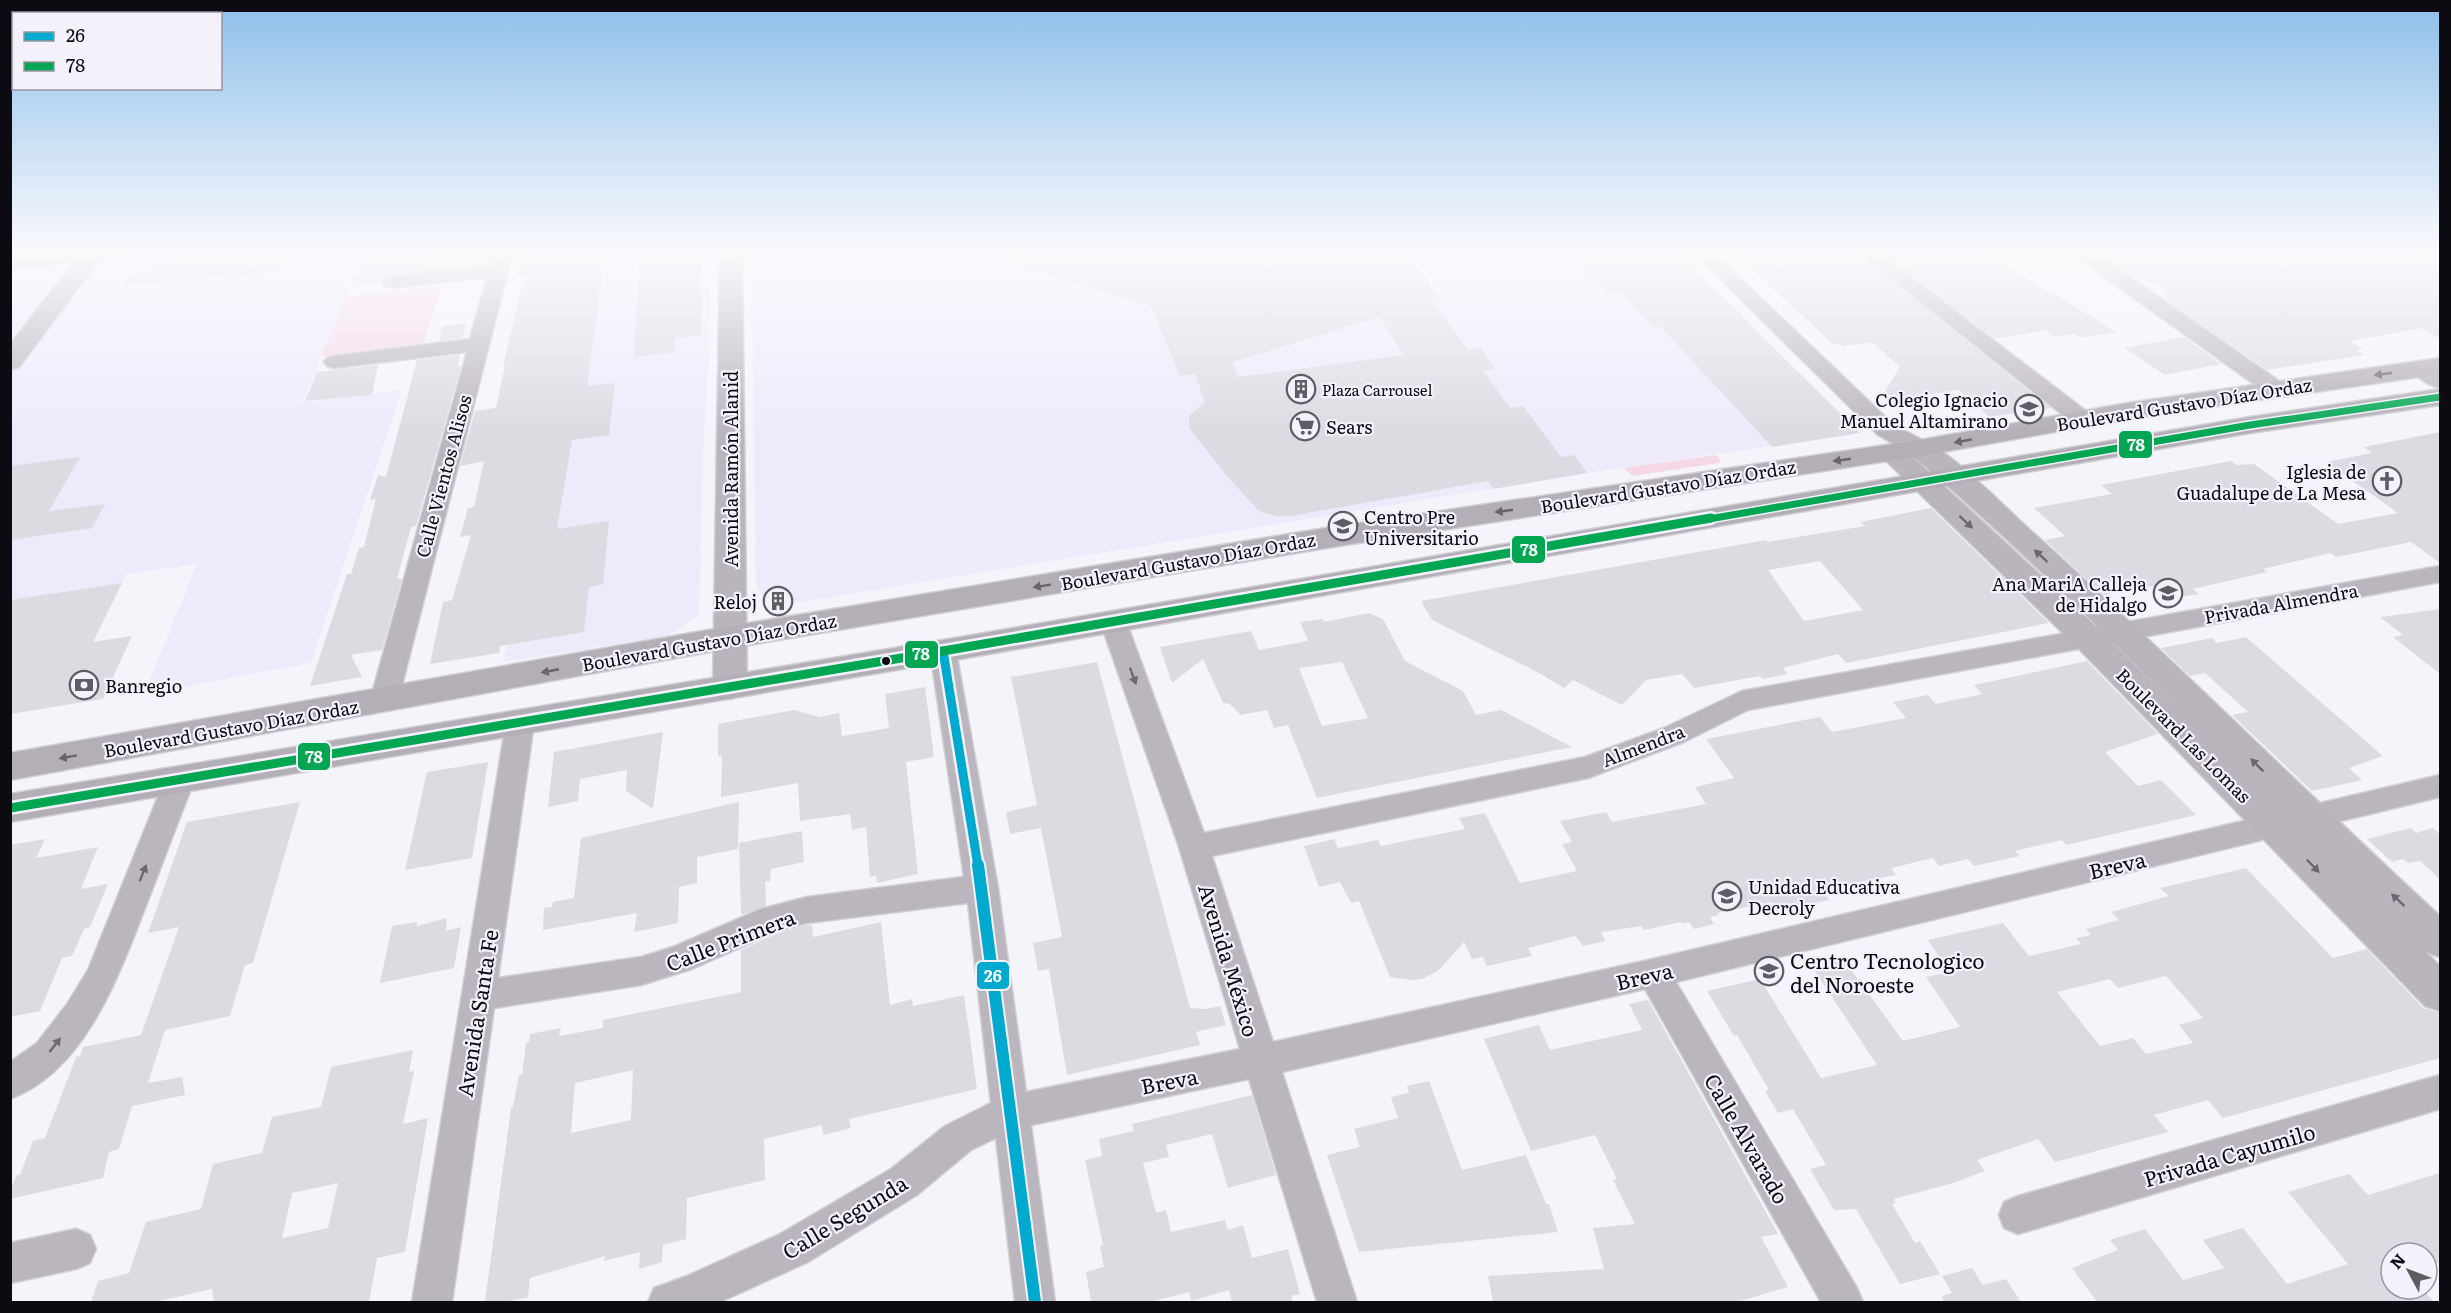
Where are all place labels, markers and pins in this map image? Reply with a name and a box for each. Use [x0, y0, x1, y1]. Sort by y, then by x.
building icon: Plaza Carrousel [1285, 373, 1317, 405]
place label: Plaza Carrousel [1322, 378, 1432, 401]
place label: Colegio Ignacio Manuel Altamirano [1840, 386, 2008, 434]
school or university icon: Colegio Ignacio Manuel Altamirano [2013, 393, 2045, 425]
supermarket icon: Sears [1289, 410, 1321, 442]
place label: Sears [1326, 413, 1372, 440]
place label: Iglesia de Guadalupe de La Mesa [2176, 458, 2366, 506]
church icon: Iglesia de Guadalupe de La Mesa [2371, 465, 2403, 497]
place label: Centro Pre Universitario [1364, 503, 1479, 551]
school or university icon: Centro Pre Universitario [1327, 510, 1359, 542]
place label: Ana MariA Calleja de Hidalgo [1992, 570, 2147, 618]
school or university icon: Ana MariA Calleja de Hidalgo [2152, 577, 2184, 609]
building icon: Reloj [762, 585, 794, 617]
place label: Reloj [713, 588, 757, 615]
unlabelled marker [880, 655, 892, 667]
bank icon: Banregio [68, 669, 100, 701]
place label: Banregio [105, 672, 182, 699]
place label: Unidad Educativa Decroly [1748, 873, 1900, 921]
school or university icon: Unidad Educativa Decroly [1711, 880, 1743, 912]
place label: Centro Tecnologico del Noroeste [1790, 944, 1985, 999]
school or university icon: Centro Tecnologico del Noroeste [1753, 955, 1785, 987]

